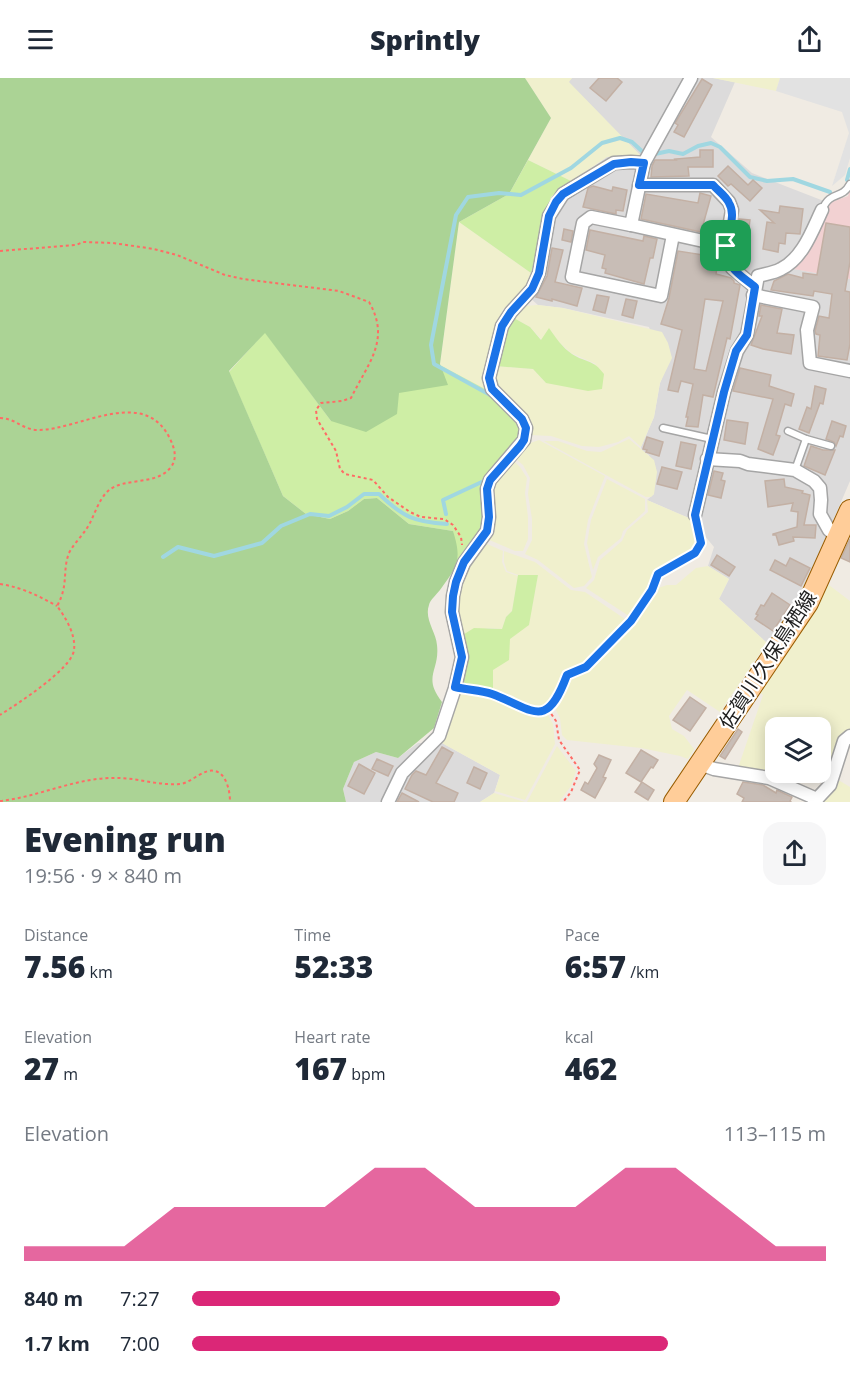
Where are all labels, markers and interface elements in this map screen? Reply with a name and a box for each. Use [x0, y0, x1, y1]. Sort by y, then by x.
text: Sprintly [370, 21, 480, 58]
icon: menu [24, 23, 57, 56]
icon: share [793, 23, 826, 56]
pin [700, 220, 751, 271]
icon: arrive [709, 229, 742, 262]
street label: 佐賀川久保鳥栖線 [713, 585, 822, 734]
map controls [765, 717, 831, 783]
button: layers [765, 717, 831, 783]
text: Evening run [24, 817, 226, 862]
button: share [763, 822, 826, 885]
text: 19:56 · 9 × 840 m [24, 862, 182, 889]
text: Distance [24, 924, 88, 946]
text: Time [294, 924, 331, 946]
text: Pace [565, 924, 600, 946]
text: 7.56 [24, 946, 85, 987]
text: 52:33 [294, 946, 373, 987]
text: 6:57 [565, 946, 626, 987]
text: km [85, 961, 113, 983]
text: /km [626, 961, 659, 983]
text: Elevation [24, 1026, 92, 1048]
text: Heart rate [294, 1026, 371, 1048]
text: kcal [565, 1026, 594, 1048]
text: 27 [24, 1048, 59, 1089]
text: 167 [294, 1048, 347, 1089]
text: 462 [565, 1048, 617, 1089]
text: m [59, 1063, 78, 1085]
text: bpm [347, 1063, 386, 1085]
text: Elevation [24, 1120, 109, 1147]
text: 113–115 m [724, 1120, 826, 1147]
text: 840 m [24, 1285, 83, 1312]
text: 7:27 [120, 1285, 160, 1312]
text: 1.7 km [24, 1330, 90, 1357]
text: 7:00 [120, 1330, 160, 1357]

